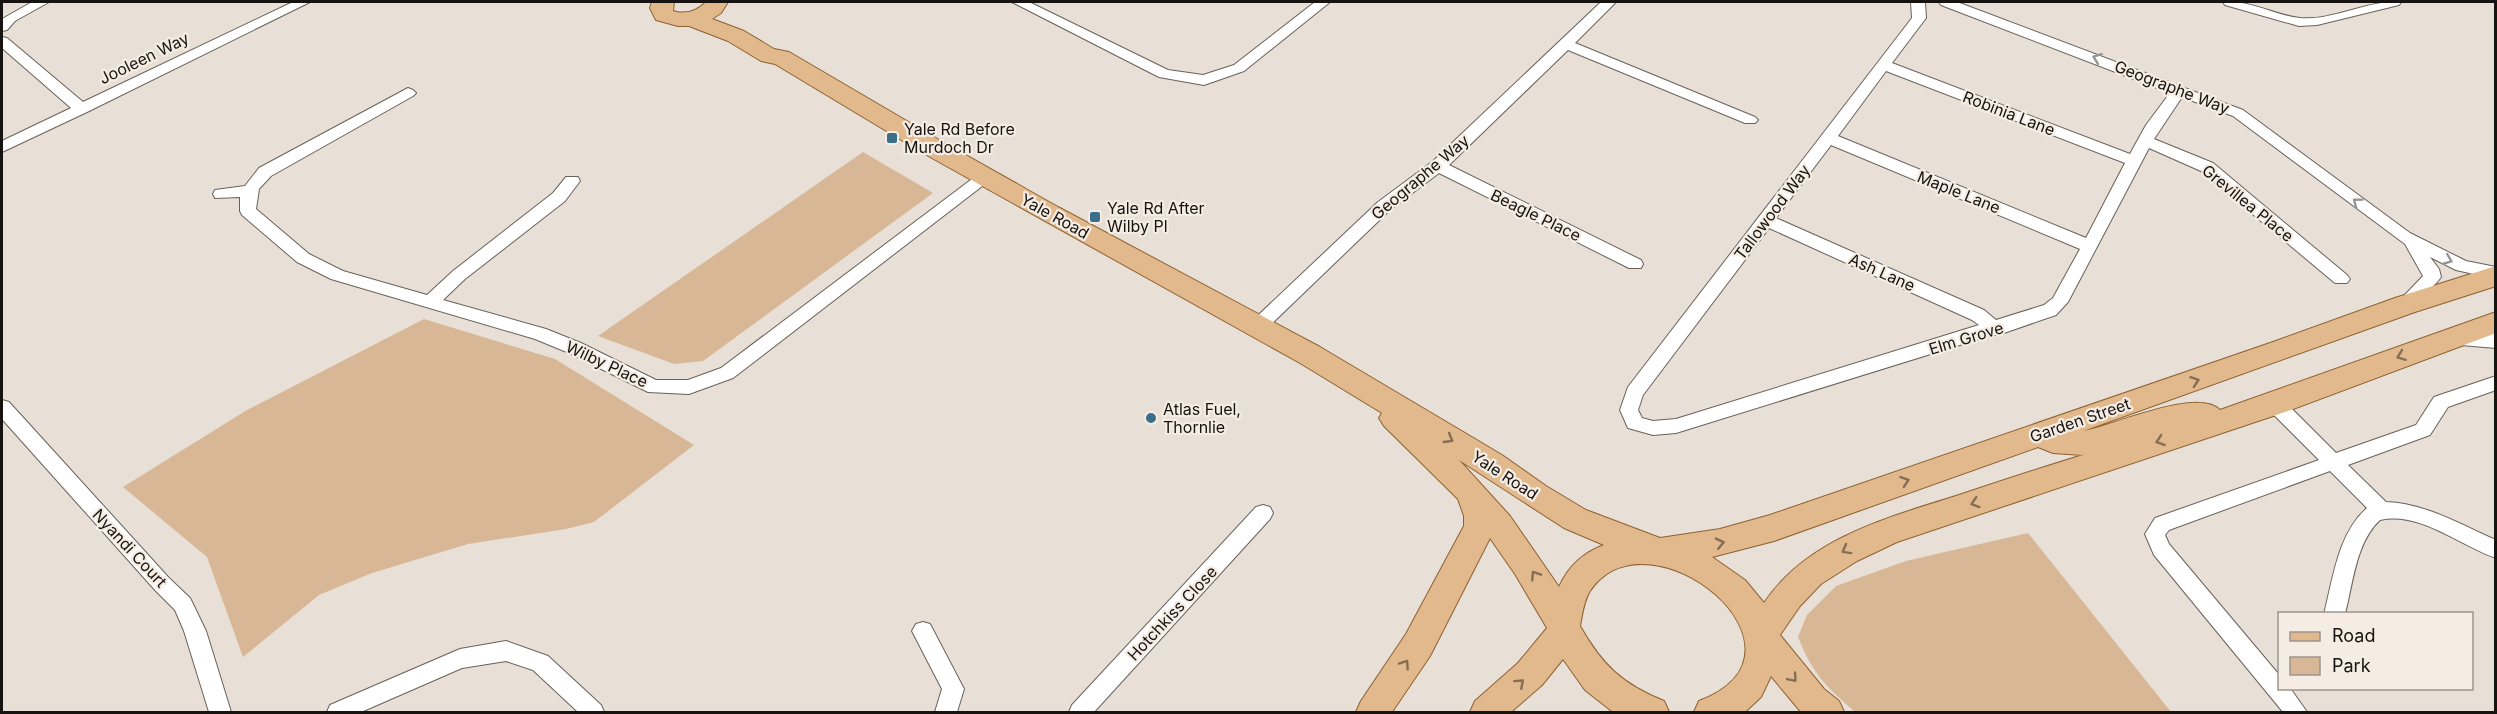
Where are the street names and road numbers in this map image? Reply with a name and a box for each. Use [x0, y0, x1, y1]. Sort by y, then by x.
street label: Jooleen Way [96, 28, 192, 88]
street label: Geographe Way [2112, 56, 2232, 118]
street label: Robinia Lane [1960, 86, 2058, 140]
street label: Geographe Way [1367, 130, 1473, 224]
street label: Tallowood Way [1730, 160, 1814, 264]
street label: Grevillea Place [2198, 160, 2298, 246]
street label: Maple Lane [1915, 166, 2003, 218]
street label: Beagle Place [1488, 185, 1584, 245]
street label: Yale Road [1017, 189, 1093, 243]
street label: Ash Lane [1846, 249, 1918, 295]
street label: Elm Grove [1926, 317, 2006, 359]
street label: Wilby Place [563, 336, 651, 392]
street label: Garden Street [2027, 393, 2133, 447]
street label: Yale Road [1468, 446, 1542, 504]
street label: Nyandi Court [89, 505, 171, 591]
street label: Hotchkiss Close [1123, 562, 1221, 664]

